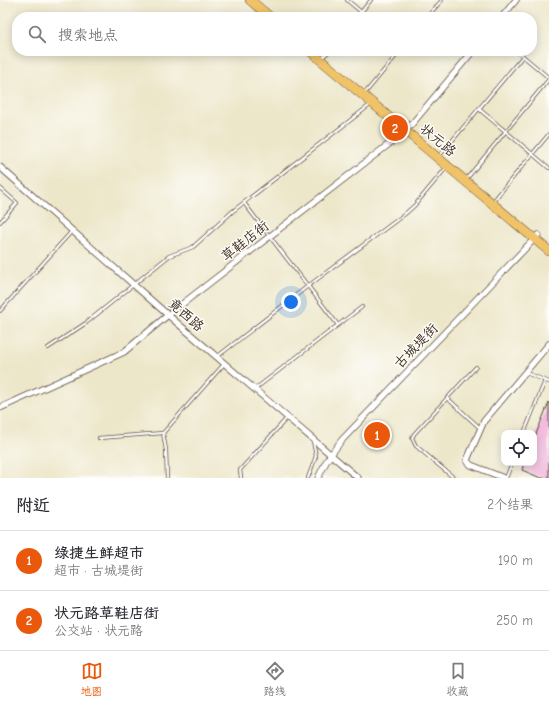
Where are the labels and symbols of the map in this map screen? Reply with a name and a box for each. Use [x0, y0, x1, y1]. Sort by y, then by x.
pin: 2 [382, 113, 408, 143]
street label: 状元路 [416, 120, 460, 160]
street label: 草鞋店街 [218, 217, 272, 265]
your location [281, 292, 301, 312]
street label: 竟西路 [165, 295, 207, 335]
street label: 古城堤街 [390, 320, 442, 372]
pin: 1 [364, 420, 390, 450]

